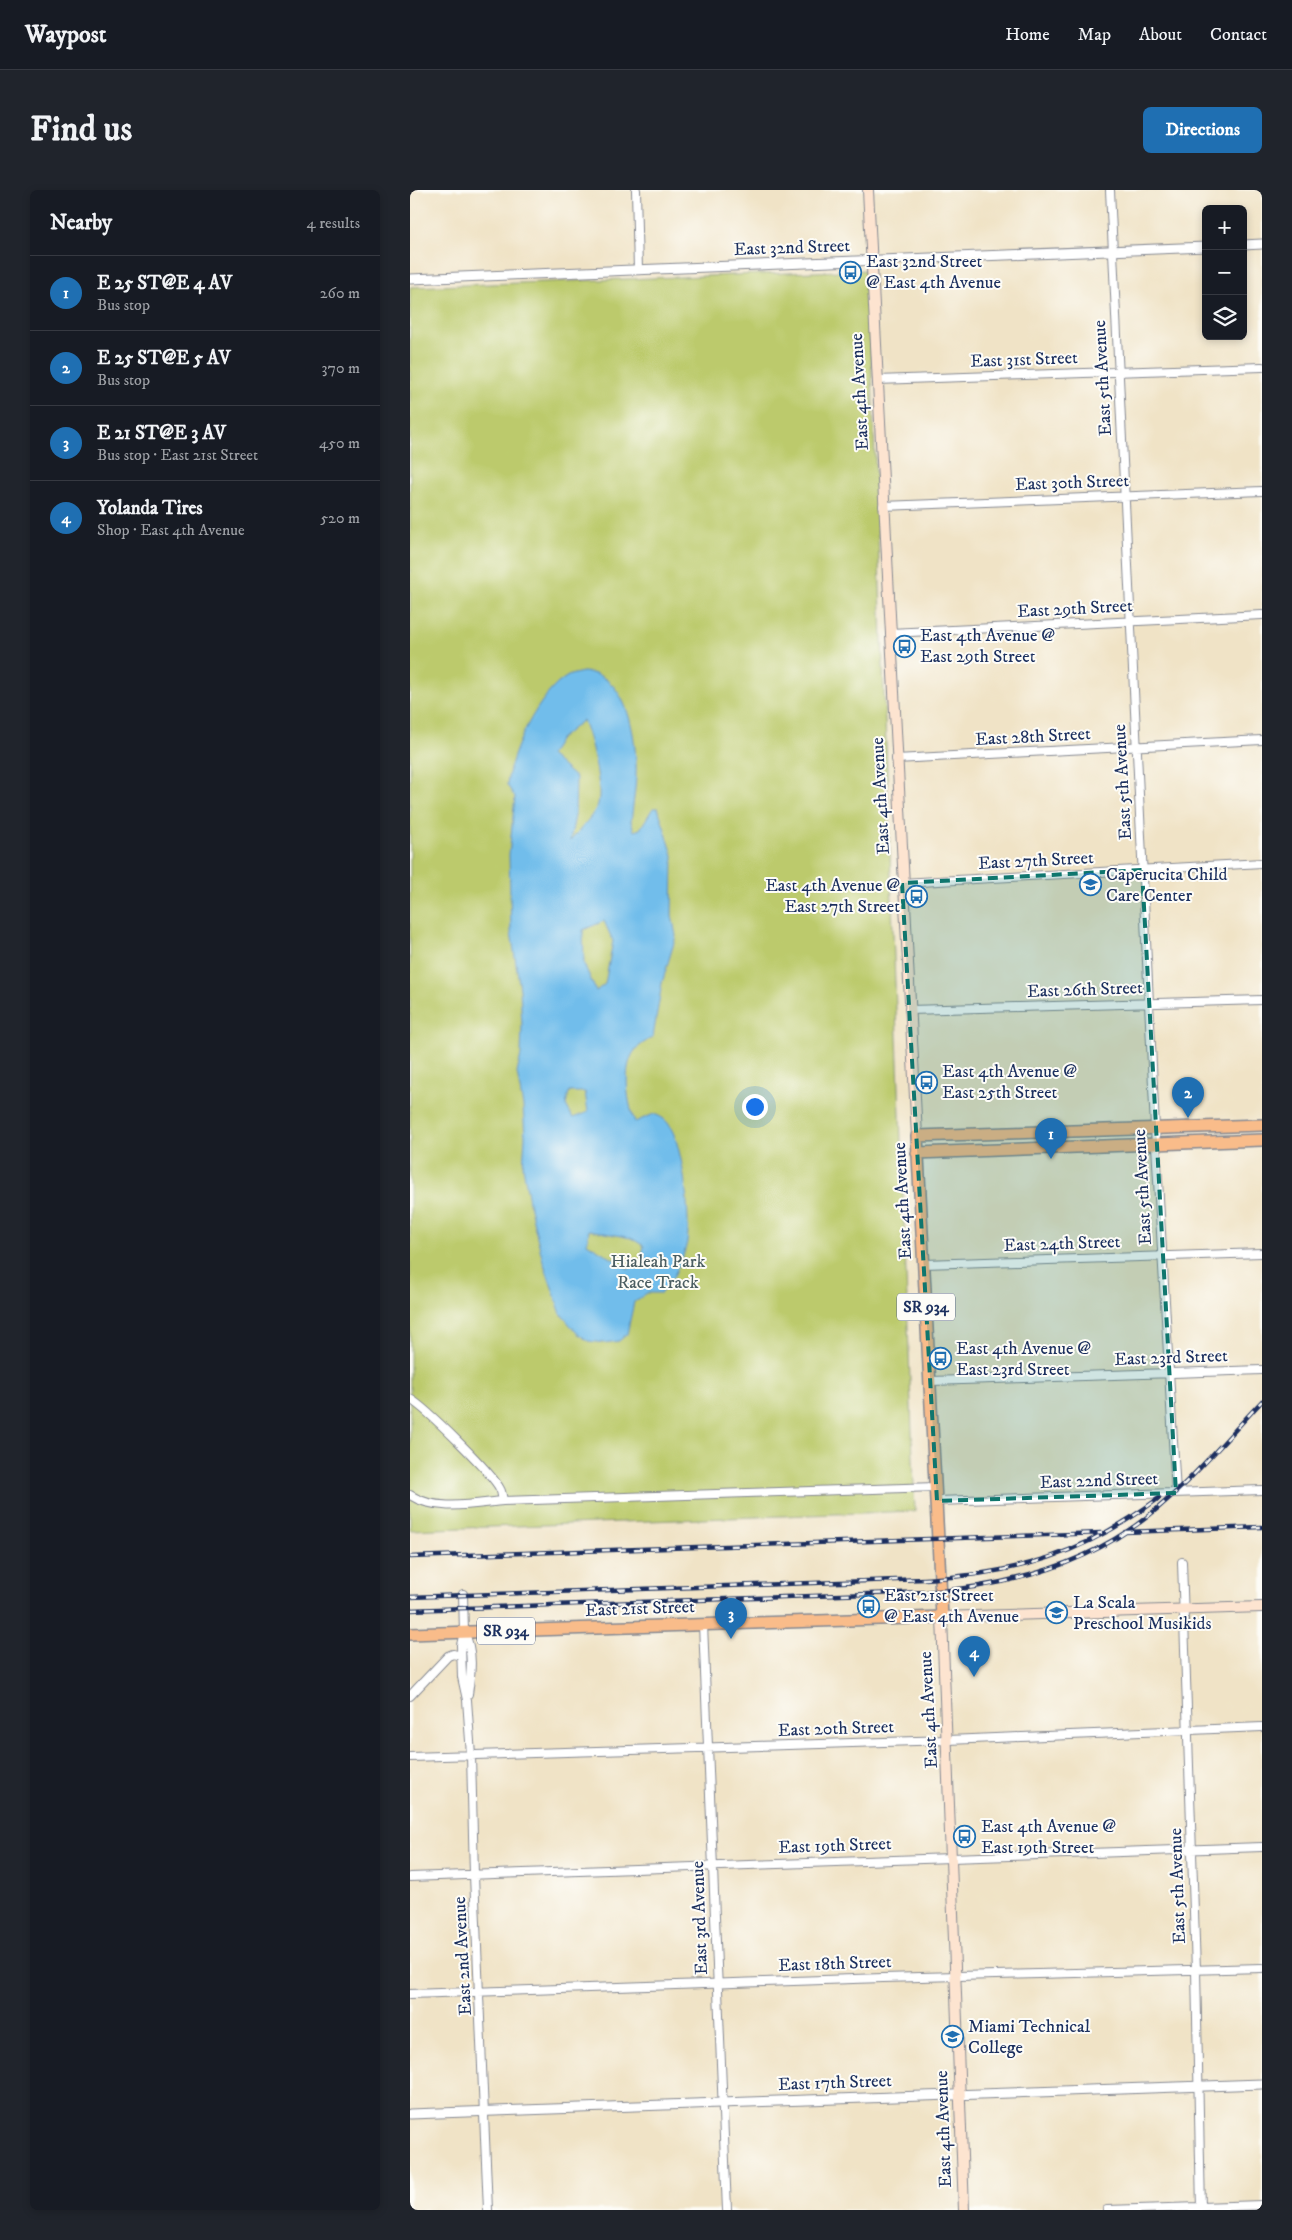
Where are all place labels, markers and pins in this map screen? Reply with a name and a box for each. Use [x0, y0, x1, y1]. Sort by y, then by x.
place label: East 32nd Street @ East 4th Avenue [866, 251, 1001, 294]
bus stop icon: East 32nd Street @ East 4th Avenue [838, 260, 862, 284]
place label: East 4th Avenue @ East 29th Street [920, 625, 1055, 668]
bus stop icon: East 4th Avenue @ East 29th Street [892, 634, 916, 658]
place label: Caperucita Child Care Center [1106, 864, 1228, 907]
school or university icon: Caperucita Child Care Center [1078, 873, 1102, 897]
place label: East 4th Avenue @ East 27th Street [765, 875, 900, 918]
bus stop icon: East 4th Avenue @ East 27th Street [904, 884, 928, 908]
place label: East 4th Avenue @ East 25th Street [942, 1061, 1077, 1104]
bus stop icon: East 4th Avenue @ East 25th Street [914, 1070, 938, 1094]
pin: 2 [1172, 1077, 1204, 1118]
pin: 1 [1035, 1118, 1067, 1159]
place label: East 4th Avenue @ East 23rd Street [956, 1338, 1091, 1381]
bus stop icon: East 4th Avenue @ East 23rd Street [928, 1347, 952, 1371]
place label: East 21st Street @ East 4th Avenue [884, 1585, 1019, 1628]
place label: La Scala Preschool Musikids [1073, 1592, 1212, 1635]
bus stop icon: East 21st Street @ East 4th Avenue [856, 1594, 880, 1618]
pin: 3 [715, 1598, 747, 1639]
school or university icon: La Scala Preschool Musikids [1045, 1601, 1069, 1625]
pin: 4 [958, 1636, 990, 1677]
place label: East 4th Avenue @ East 19th Street [981, 1816, 1116, 1859]
bus stop icon: East 4th Avenue @ East 19th Street [953, 1825, 977, 1849]
place label: Miami Technical College [968, 2016, 1091, 2059]
school or university icon: Miami Technical College [940, 2025, 964, 2049]

